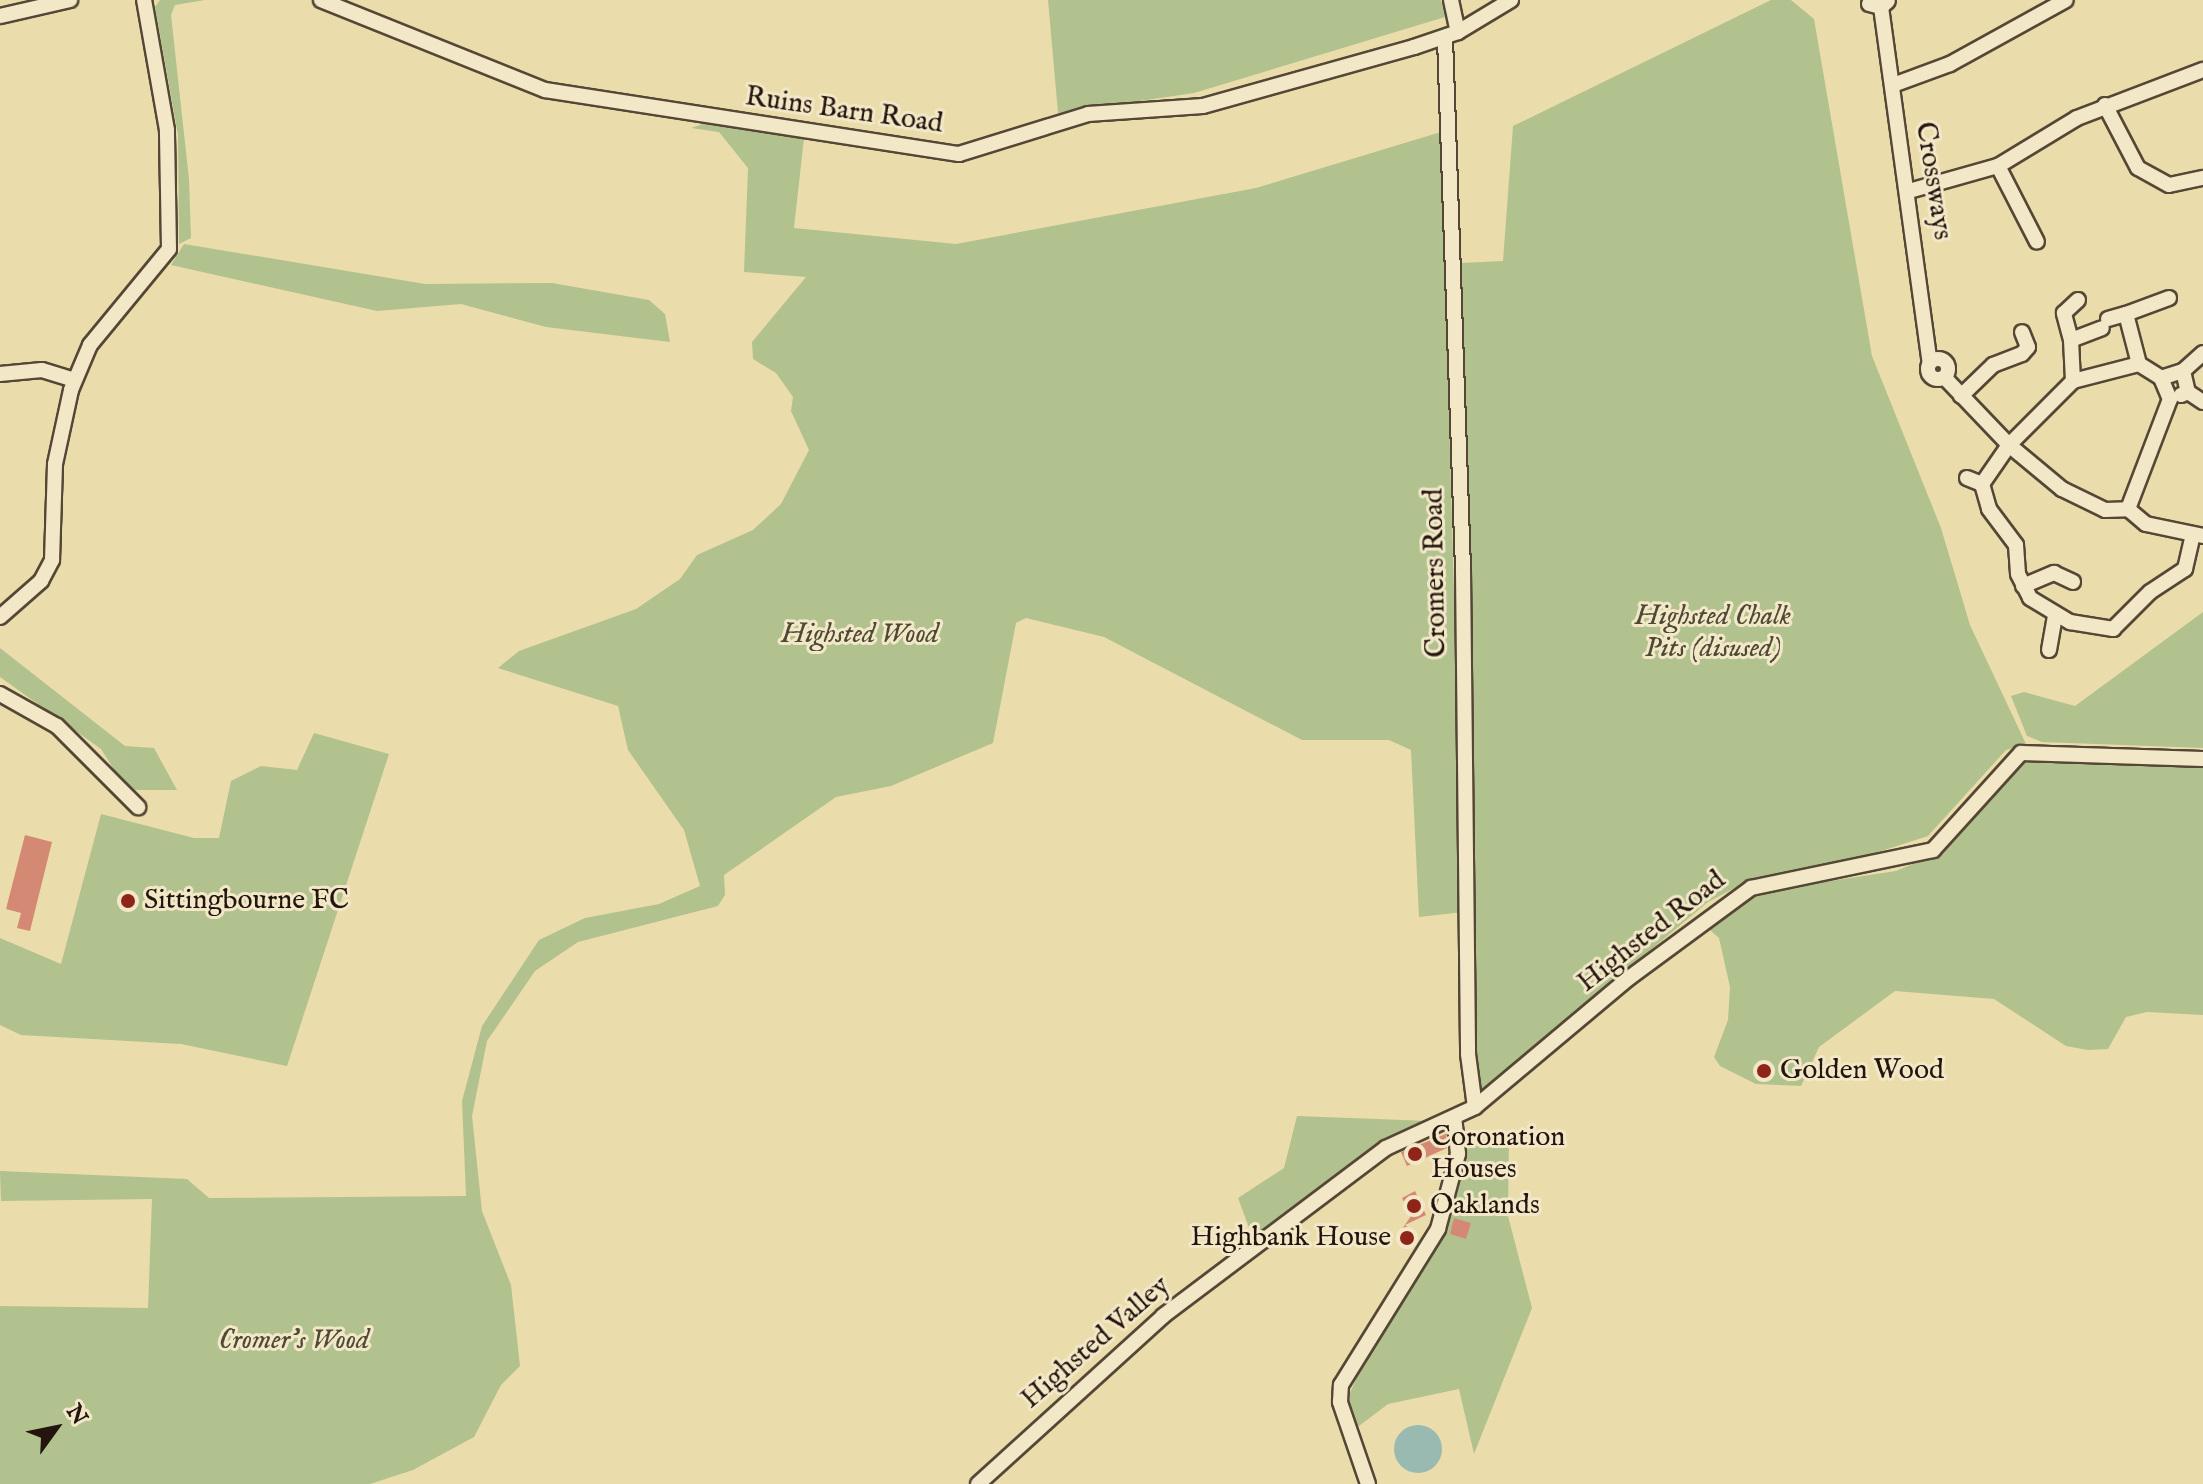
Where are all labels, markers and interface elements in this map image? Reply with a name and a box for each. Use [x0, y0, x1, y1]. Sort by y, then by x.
street label: Ruins Barn Road [743, 80, 945, 142]
street label: Crossways [1907, 120, 1959, 242]
street label: Cromers Road [1418, 488, 1454, 658]
park label: Highsted Chalk Pits (disused) [1635, 600, 1791, 666]
park label: Highsted Wood [781, 618, 939, 652]
street label: Highsted Road [1571, 864, 1733, 1000]
place label: Sittingbourne FC [144, 884, 349, 918]
marker: Sittingbourne FC [119, 892, 137, 910]
place label: Golden Wood [1780, 1054, 1944, 1088]
marker: Golden Wood [1755, 1062, 1773, 1080]
place label: Coronation Houses [1431, 1121, 1565, 1187]
marker: Coronation Houses [1406, 1145, 1424, 1163]
place label: Oaklands [1430, 1189, 1540, 1223]
marker: Oaklands [1405, 1197, 1423, 1215]
place label: Highbank House [1190, 1221, 1391, 1255]
marker: Highbank House [1398, 1229, 1416, 1247]
street label: Highsted Valley [1015, 1269, 1177, 1417]
park label: Cromer's Wood [219, 1324, 369, 1358]
north arrow [16, 1388, 96, 1468]
text: N [59, 1399, 93, 1431]

